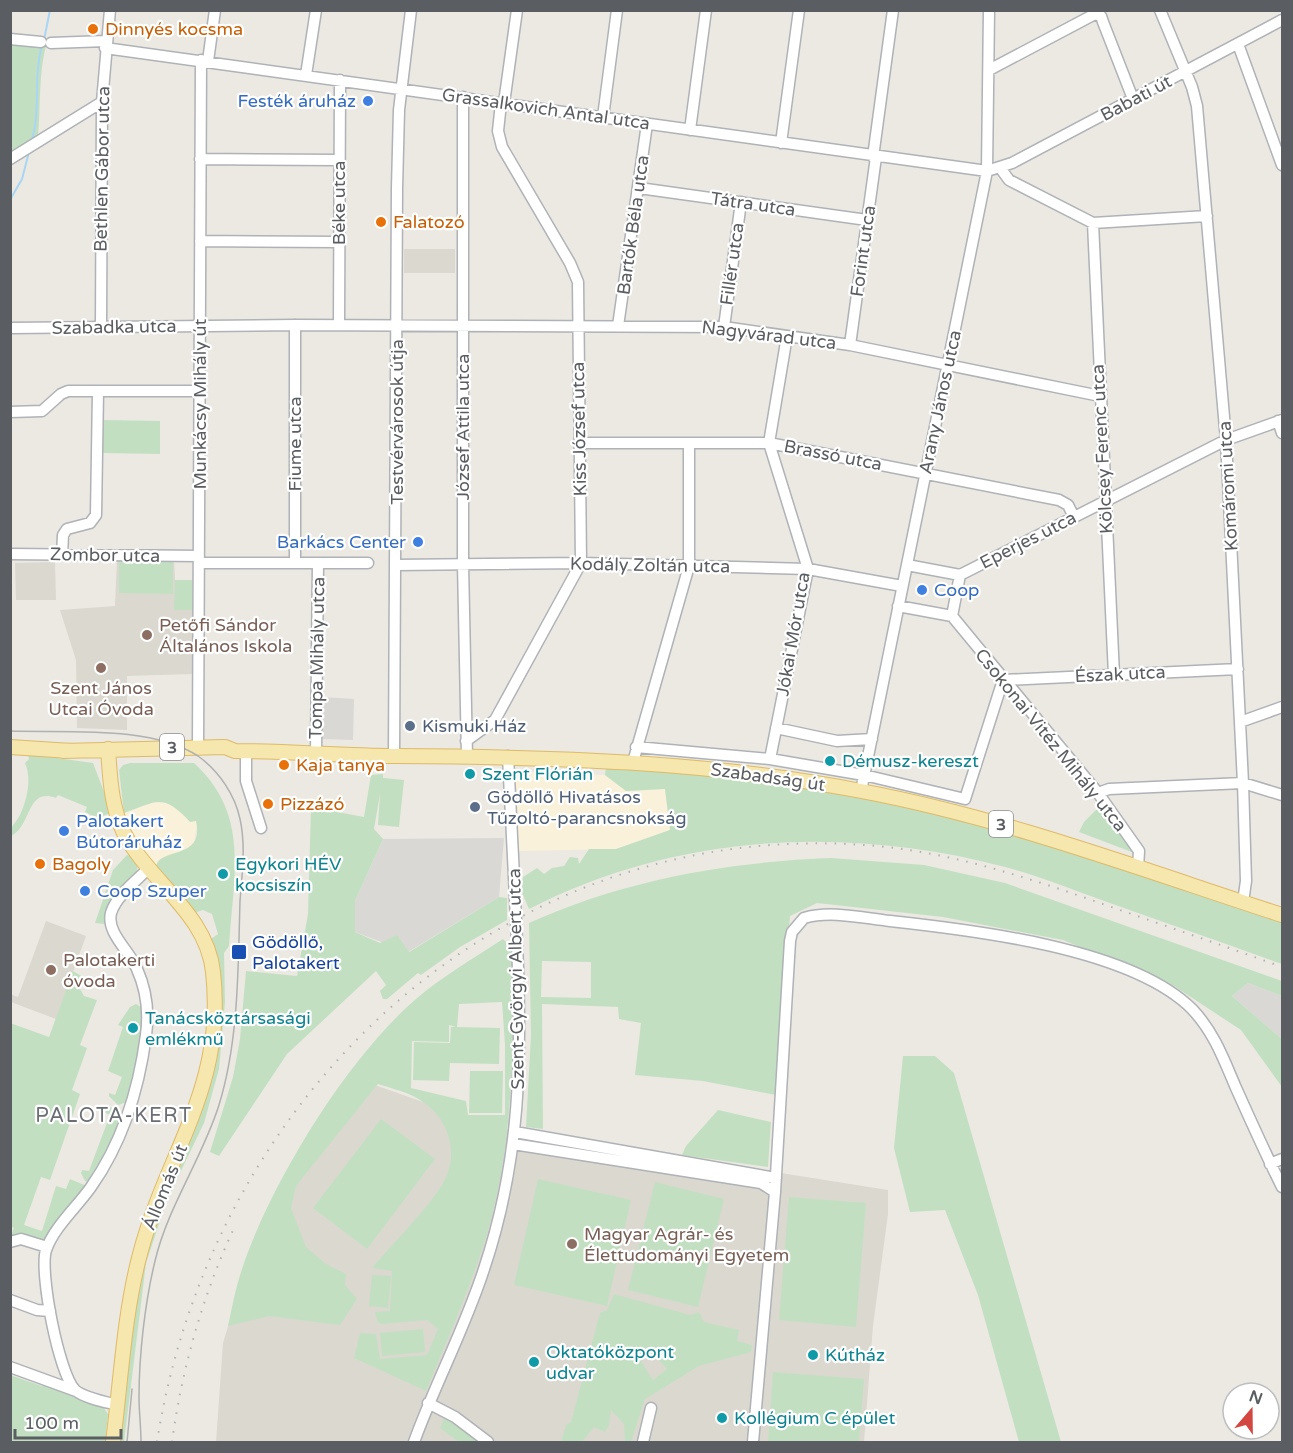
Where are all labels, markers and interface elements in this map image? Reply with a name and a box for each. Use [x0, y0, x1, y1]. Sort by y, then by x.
place label: Dinnyés kocsma [105, 18, 243, 40]
marker: Dinnyés kocsma [86, 22, 100, 36]
street label: Babati út [1097, 70, 1176, 126]
street label: Grassalkovich Antal utca [441, 84, 651, 134]
street label: Bethlen Gábor utca [90, 86, 114, 252]
place label: Festék áruház [238, 90, 356, 112]
marker: Festék áruház [361, 94, 375, 108]
street label: Bartók Béla utca [612, 154, 654, 296]
street label: Béke utca [328, 161, 350, 245]
street label: Tátra utca [709, 187, 797, 221]
street label: Forint utca [846, 204, 880, 298]
place label: Falatozó [393, 211, 465, 233]
marker: Falatozó [374, 215, 388, 229]
street label: Fillér utca [715, 221, 749, 307]
street label: Szabadka utca [51, 315, 177, 339]
street label: Nagyvárad utca [700, 316, 838, 354]
street label: Munkácsy Mihály út [189, 318, 211, 489]
street label: Arany János utca [914, 328, 966, 476]
street label: Testvérvárosok útja [386, 339, 408, 505]
street label: József Attila utca [452, 354, 474, 500]
street label: Kiss József utca [567, 362, 591, 496]
street label: Kölcsey Ferenc utca [1087, 364, 1117, 534]
street label: Fiume utca [284, 396, 306, 492]
street label: Komáromi utca [1214, 420, 1242, 552]
street label: Brassó utca [782, 435, 884, 475]
street label: Eperjes utca [976, 506, 1080, 574]
place label: Barkács Center [277, 531, 406, 553]
marker: Barkács Center [411, 535, 425, 549]
street label: Zombor utca [50, 543, 160, 567]
street label: Kodály Zoltán utca [570, 553, 730, 577]
street label: Jókai Mór utca [771, 570, 815, 698]
street label: Tompa Mihály utca [305, 577, 329, 739]
place label: Coop [934, 579, 979, 601]
marker: Coop [915, 583, 929, 597]
place label: Petőfi Sándor Általános Iskola [159, 614, 292, 657]
marker: Petőfi Sándor Általános Iskola [140, 628, 154, 642]
street label: Csokonai Vitéz Mihály utca [970, 644, 1132, 836]
marker: Szent János Utcai Óvoda [94, 661, 108, 675]
street label: Észak utca [1074, 661, 1166, 687]
place label: Szent János Utcai Óvoda [48, 677, 154, 720]
place label: Kismuki Ház [422, 715, 526, 737]
marker: Kismuki Ház [403, 719, 417, 733]
road number: 3 [160, 734, 184, 760]
place label: Démusz-kereszt [842, 750, 979, 772]
place label: Kaja tanya [296, 754, 385, 776]
marker: Démusz-kereszt [823, 754, 837, 768]
marker: Kaja tanya [277, 758, 291, 772]
street label: Szabadság út [709, 758, 827, 796]
place label: Szent Flórián [482, 763, 593, 785]
marker: Szent Flórián [463, 767, 477, 781]
place label: Gödöllő Hivatásos Tűzoltó-parancsnokság [487, 786, 687, 829]
place label: Pizzázó [280, 793, 344, 815]
marker: Pizzázó [261, 797, 275, 811]
marker: Gödöllő Hivatásos Tűzoltó-parancsnokság [468, 800, 482, 814]
place label: Palotakert Bútoráruház [76, 810, 182, 853]
road number: 3 [989, 811, 1013, 837]
marker: Palotakert Bútoráruház [57, 824, 71, 838]
place label: Bagoly [52, 853, 111, 875]
place label: Egykori HÉV kocsiszín [235, 853, 342, 896]
marker: Bagoly [33, 857, 47, 871]
marker: Egykori HÉV kocsiszín [216, 867, 230, 881]
street label: Szent-Györgyi Albert utca [503, 868, 529, 1090]
place label: Coop Szuper [97, 880, 207, 902]
marker: Coop Szuper [78, 884, 92, 898]
place label: Gödöllő, Palotakert [252, 931, 340, 974]
marker: Gödöllő, Palotakert [230, 943, 248, 961]
place label: Palotakerti óvoda [63, 949, 155, 992]
marker: Palotakerti óvoda [44, 963, 58, 977]
place label: Tanácsköztársasági emlékmű [145, 1007, 311, 1050]
marker: Tanácsköztársasági emlékmű [126, 1021, 140, 1035]
district label: PALOTA-KERT [35, 1104, 193, 1128]
street label: Állomás út [138, 1141, 192, 1233]
place label: Magyar Agrár- és Élettudományi Egyetem [584, 1223, 789, 1266]
marker: Magyar Agrár- és Élettudományi Egyetem [565, 1237, 579, 1251]
place label: Oktatóközpont udvar [546, 1341, 674, 1384]
place label: Kútház [825, 1344, 885, 1366]
marker: Kútház [806, 1348, 820, 1362]
marker: Oktatóközpont udvar [527, 1355, 541, 1369]
north arrow [1221, 1381, 1281, 1441]
text: N [1246, 1386, 1265, 1409]
scale bar [15, 1402, 122, 1440]
place label: Kollégium C épület [734, 1407, 896, 1429]
marker: Kollégium C épület [715, 1411, 729, 1425]
text: 100 m [24, 1412, 79, 1434]

